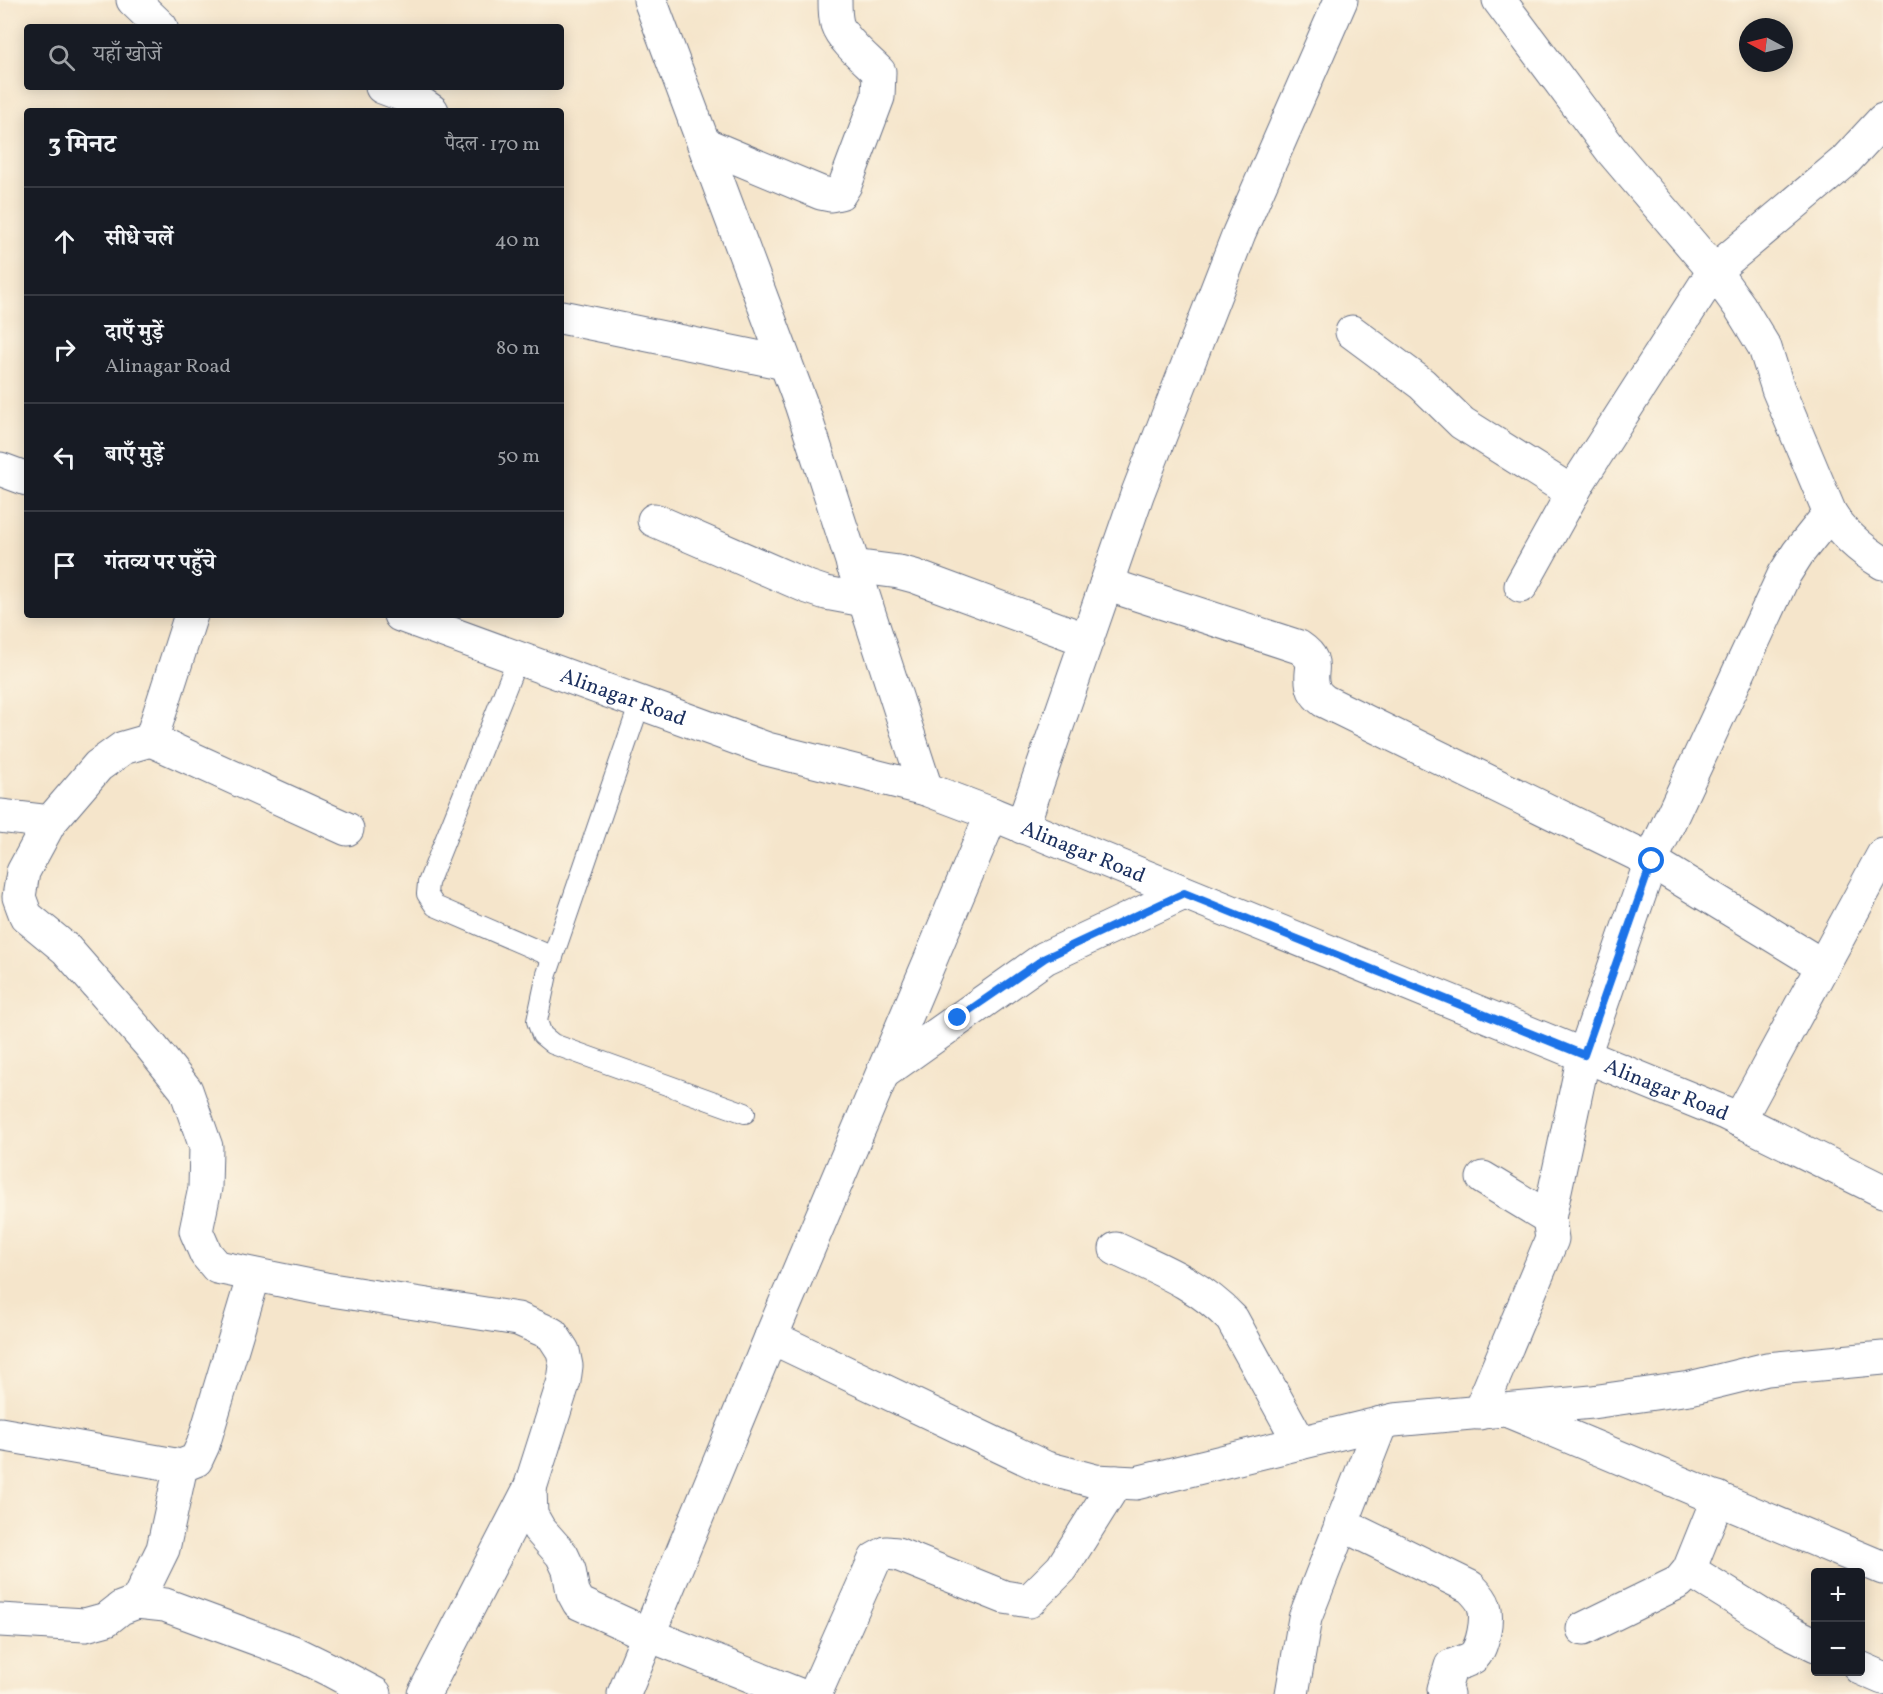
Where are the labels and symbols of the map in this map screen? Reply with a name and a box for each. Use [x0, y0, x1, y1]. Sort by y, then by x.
north arrow [1739, 18, 1793, 72]
street label: Alinagar Road [556, 662, 690, 734]
street label: Alinagar Road [1016, 814, 1150, 891]
route start [1638, 847, 1664, 873]
route end [944, 1004, 970, 1030]
street label: Alinagar Road [1600, 1052, 1733, 1129]

